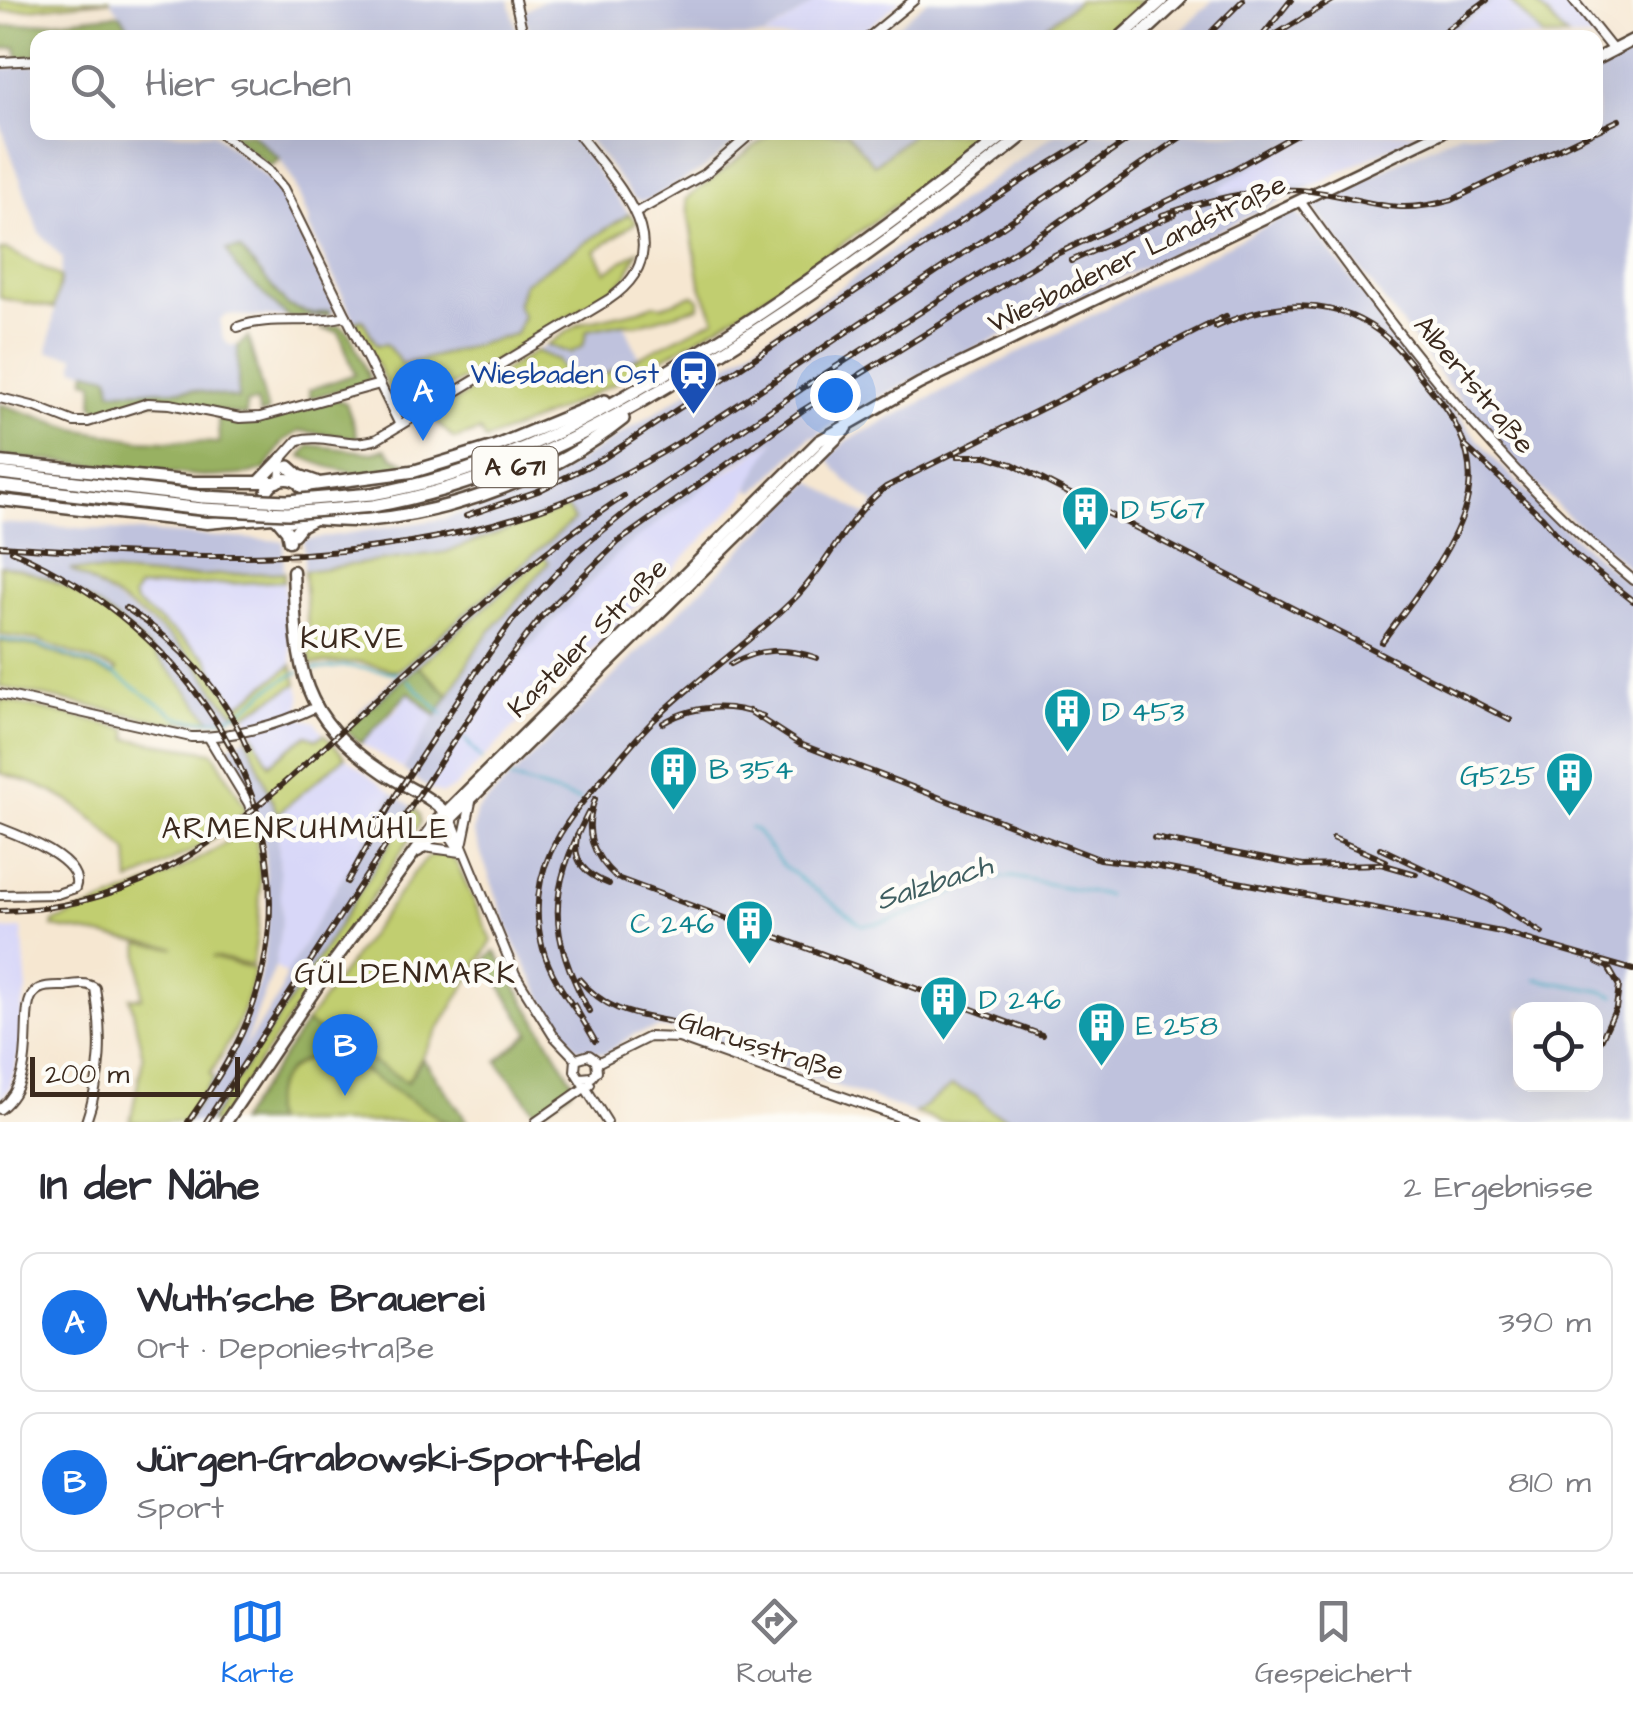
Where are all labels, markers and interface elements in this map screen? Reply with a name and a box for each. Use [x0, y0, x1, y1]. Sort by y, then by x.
search box [30, 30, 1603, 140]
icon: search [65, 58, 120, 113]
text: Hier suchen [145, 59, 351, 111]
street label: Wiesbadener Landstraße [981, 165, 1293, 343]
street label: Albertstraße [1404, 307, 1544, 463]
station icon: Wiesbaden Ost [668, 348, 720, 416]
place label: Wiesbaden Ost [470, 355, 660, 394]
pin: A [390, 358, 456, 441]
your location [810, 370, 861, 421]
road number: A 671 [472, 447, 558, 487]
building icon: D 567 [1060, 484, 1112, 552]
place label: D 567 [1121, 491, 1205, 530]
street label: Kasteler Straße [499, 549, 677, 727]
district label: KURVE [300, 618, 406, 660]
building icon: D 453 [1041, 686, 1093, 754]
place label: D 453 [1102, 693, 1185, 732]
building icon: B 354 [648, 744, 700, 812]
building icon: G525 [1544, 750, 1596, 818]
place label: B 354 [709, 751, 793, 790]
place label: G525 [1460, 757, 1535, 796]
district label: ARMENRUHMÜHLE [161, 808, 451, 850]
water label: Salzbach [870, 844, 999, 922]
building icon: C 246 [723, 898, 775, 966]
place label: C 246 [630, 905, 714, 944]
district label: GÜLDENMARK [295, 953, 518, 995]
building icon: D 246 [918, 974, 970, 1042]
place label: D 246 [979, 981, 1061, 1020]
building icon: E 258 [1075, 1000, 1127, 1068]
street label: Glarusstraße [673, 1001, 849, 1091]
map controls [1513, 1002, 1603, 1092]
button: locate [1513, 1002, 1603, 1092]
place label: E 258 [1136, 1007, 1218, 1046]
pin: B [312, 1014, 378, 1096]
scale bar [30, 1052, 240, 1096]
text: 200 m [45, 1055, 129, 1094]
text: In der Nähe [40, 1158, 260, 1216]
text: 2 Ergebnisse [1403, 1165, 1593, 1210]
text: Wuth'sche Brauerei [137, 1274, 485, 1326]
text: A [64, 1300, 85, 1345]
text: 390 m [1499, 1300, 1591, 1345]
text: Ort · Deponiestraße [137, 1326, 434, 1371]
text: Jürgen-Grabowski-Sportfeld [137, 1434, 640, 1486]
text: B [63, 1460, 86, 1505]
text: 810 m [1508, 1460, 1591, 1505]
text: Sport [137, 1486, 224, 1531]
tab: Karte [221, 1594, 294, 1693]
tab: Route [736, 1594, 813, 1693]
tab: Gespeichert [1255, 1594, 1412, 1693]

